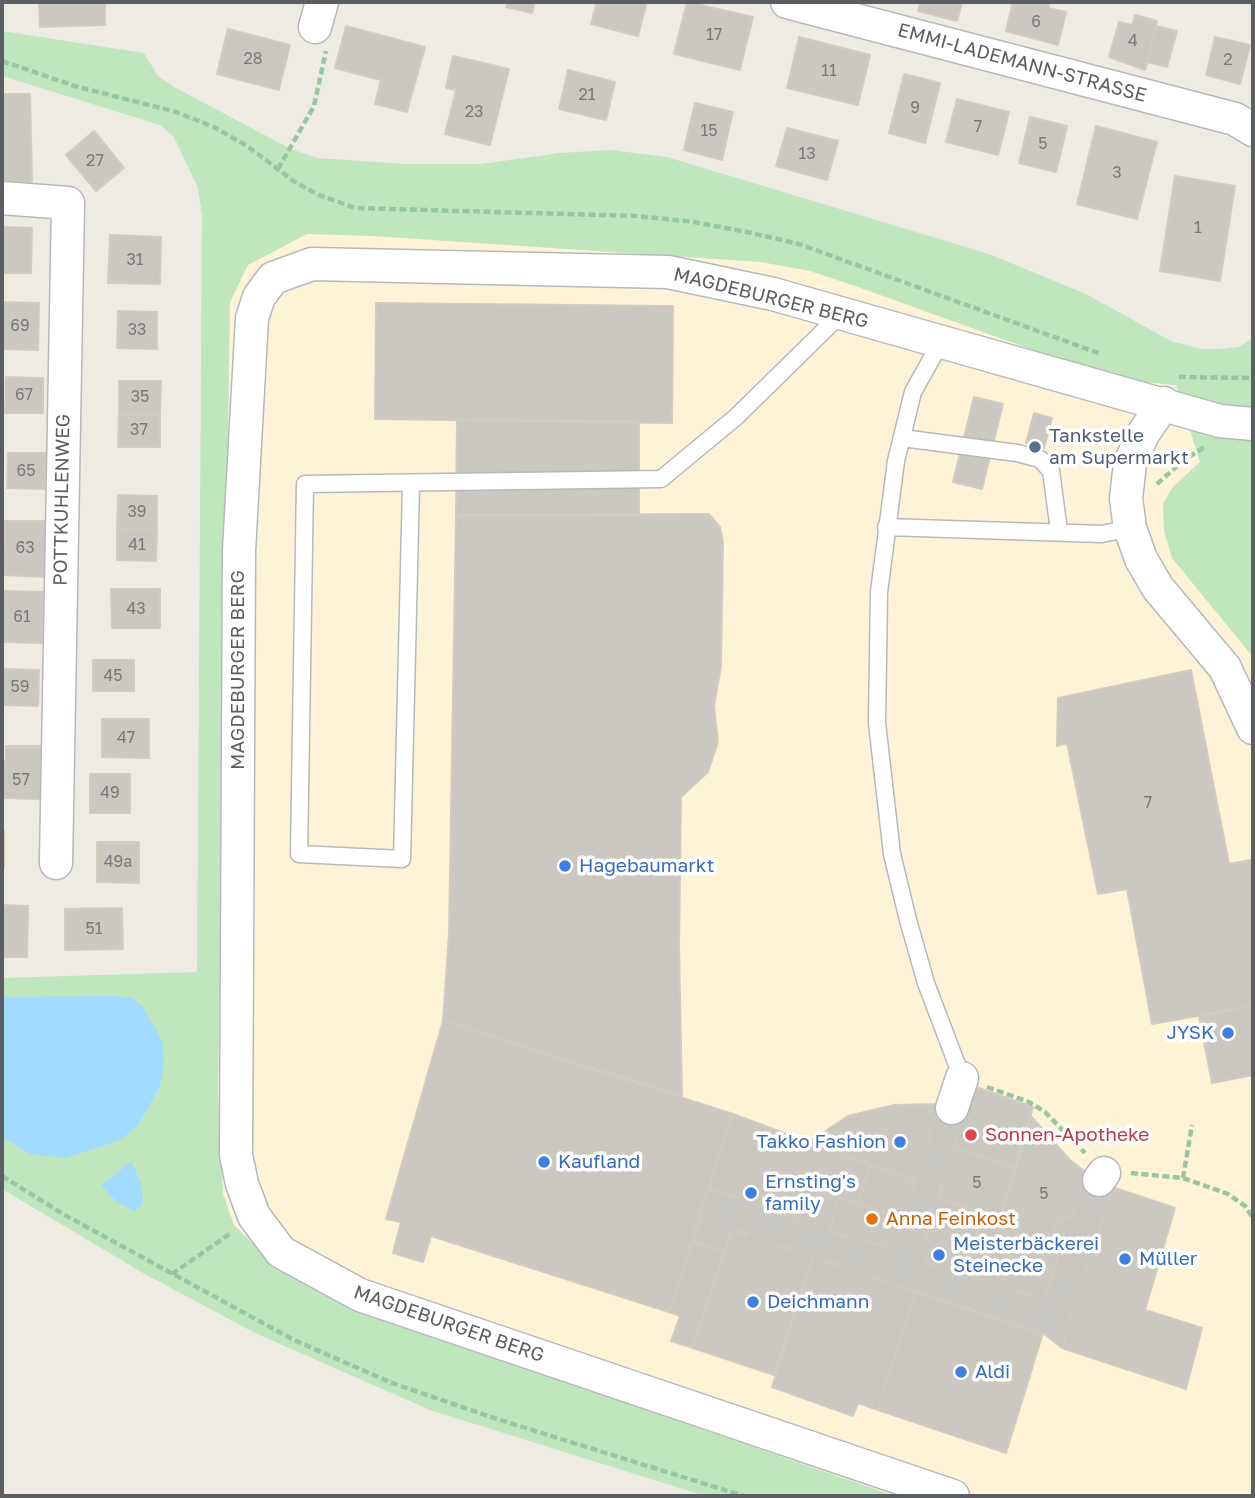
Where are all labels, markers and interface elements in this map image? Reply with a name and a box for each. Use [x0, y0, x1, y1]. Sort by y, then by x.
house number: 6 [1031, 12, 1041, 32]
street label: EMMI-LADEMANN-STRASSE [895, 19, 1149, 107]
house number: 17 [706, 25, 722, 45]
house number: 4 [1128, 31, 1138, 51]
house number: 28 [243, 49, 263, 69]
house number: 2 [1223, 50, 1233, 70]
house number: 11 [821, 61, 837, 81]
house number: 21 [578, 85, 596, 105]
house number: 9 [910, 98, 920, 118]
house number: 23 [465, 102, 483, 122]
house number: 7 [974, 117, 982, 137]
house number: 15 [700, 121, 718, 141]
house number: 5 [1038, 134, 1048, 154]
house number: 13 [798, 144, 816, 164]
house number: 27 [86, 151, 104, 171]
house number: 3 [1112, 163, 1122, 183]
house number: 1 [1194, 218, 1202, 238]
house number: 31 [126, 250, 144, 270]
street label: MAGDEBURGER BERG [671, 263, 871, 333]
house number: 69 [10, 316, 30, 336]
house number: 33 [128, 320, 146, 340]
house number: 67 [15, 385, 33, 405]
house number: 35 [131, 387, 149, 407]
street label: POTTKUHLENWEG [49, 414, 75, 586]
house number: 37 [130, 420, 148, 440]
place label: Tankstelle am Supermarkt [1049, 425, 1189, 469]
marker: Tankstelle am Supermarkt [1027, 439, 1043, 455]
house number: 65 [17, 461, 35, 481]
house number: 39 [127, 502, 147, 522]
house number: 41 [128, 535, 146, 555]
house number: 63 [15, 538, 35, 558]
street label: MAGDEBURGER BERG [227, 570, 249, 770]
house number: 43 [126, 599, 146, 619]
house number: 61 [13, 607, 31, 627]
house number: 45 [103, 666, 123, 686]
house number: 59 [11, 677, 29, 697]
house number: 47 [117, 728, 135, 748]
house number: 57 [12, 770, 30, 790]
house number: 49 [100, 783, 120, 803]
house number: 7 [1144, 793, 1152, 813]
house number: 49a [104, 852, 132, 872]
place label: Hagebaumarkt [579, 855, 714, 877]
marker: Hagebaumarkt [557, 858, 573, 874]
house number: 51 [85, 919, 103, 939]
place label: JYSK [1166, 1022, 1214, 1044]
marker: JYSK [1220, 1025, 1236, 1041]
place label: Sonnen-Apotheke [985, 1124, 1149, 1146]
marker: Sonnen-Apotheke [963, 1127, 979, 1143]
place label: Takko Fashion [756, 1131, 886, 1153]
marker: Takko Fashion [892, 1134, 908, 1150]
place label: Kaufland [558, 1151, 640, 1173]
marker: Kaufland [536, 1154, 552, 1170]
place label: Ernsting's family [765, 1171, 856, 1215]
house number: 5 [972, 1173, 982, 1193]
house number: 5 [1039, 1184, 1049, 1204]
marker: Ernsting's family [743, 1185, 759, 1201]
place label: Anna Feinkost [886, 1208, 1016, 1230]
marker: Anna Feinkost [864, 1211, 880, 1227]
place label: Meisterbäckerei Steinecke [953, 1233, 1099, 1277]
marker: Meisterbäckerei Steinecke [931, 1247, 947, 1263]
place label: Müller [1139, 1248, 1197, 1270]
marker: Müller [1117, 1251, 1133, 1267]
street label: MAGDEBURGER BERG [351, 1281, 547, 1367]
place label: Deichmann [767, 1291, 869, 1313]
marker: Deichmann [745, 1294, 761, 1310]
place label: Aldi [975, 1361, 1010, 1383]
marker: Aldi [953, 1364, 969, 1380]

